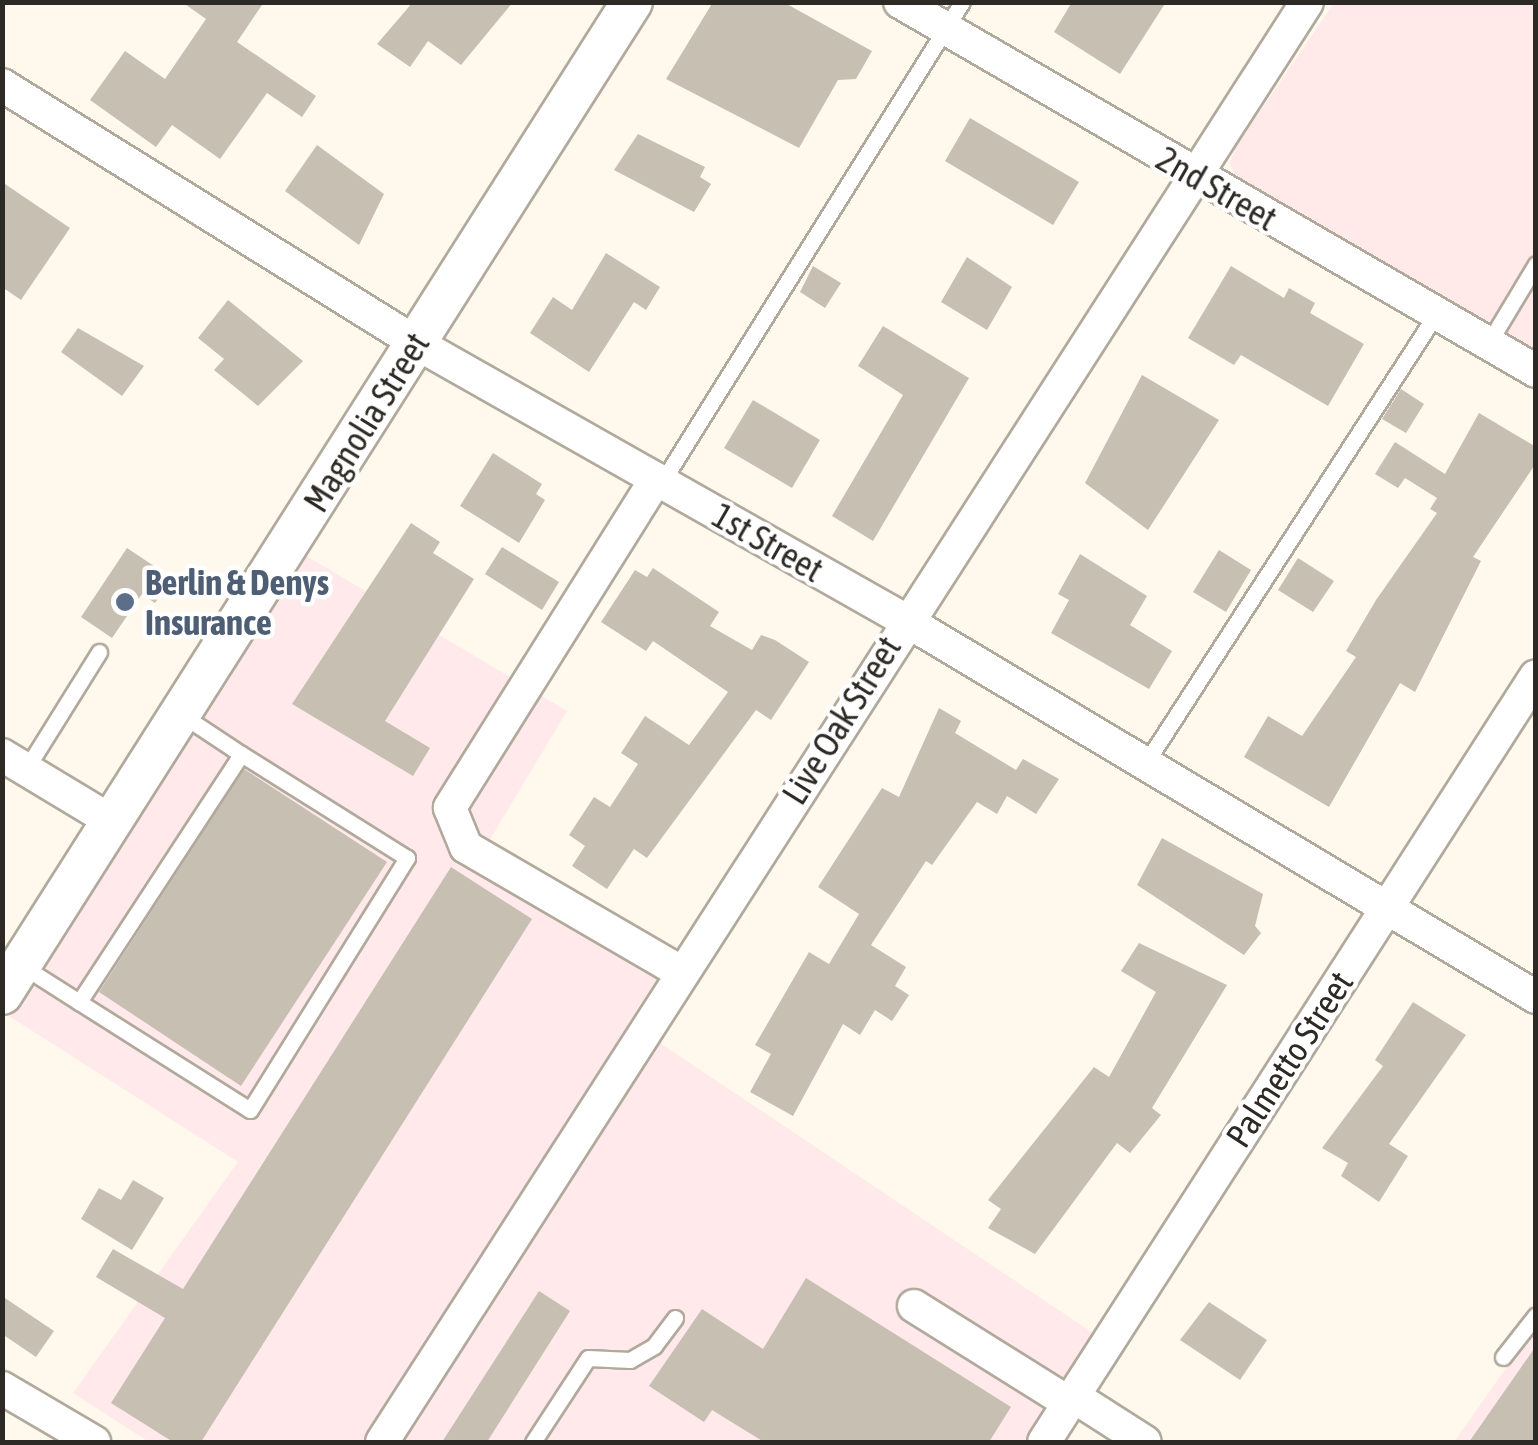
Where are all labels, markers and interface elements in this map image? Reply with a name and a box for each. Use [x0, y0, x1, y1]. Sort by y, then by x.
street label: 2nd Street [1150, 137, 1284, 239]
street label: Magnolia Street [294, 325, 438, 519]
street label: 1st Street [705, 494, 831, 590]
place label: Berlin & Denys Insurance [145, 561, 329, 643]
marker: Berlin & Denys Insurance [114, 591, 136, 613]
street label: Live Oak Street [773, 628, 909, 812]
street label: Palmetto Street [1217, 963, 1361, 1155]

